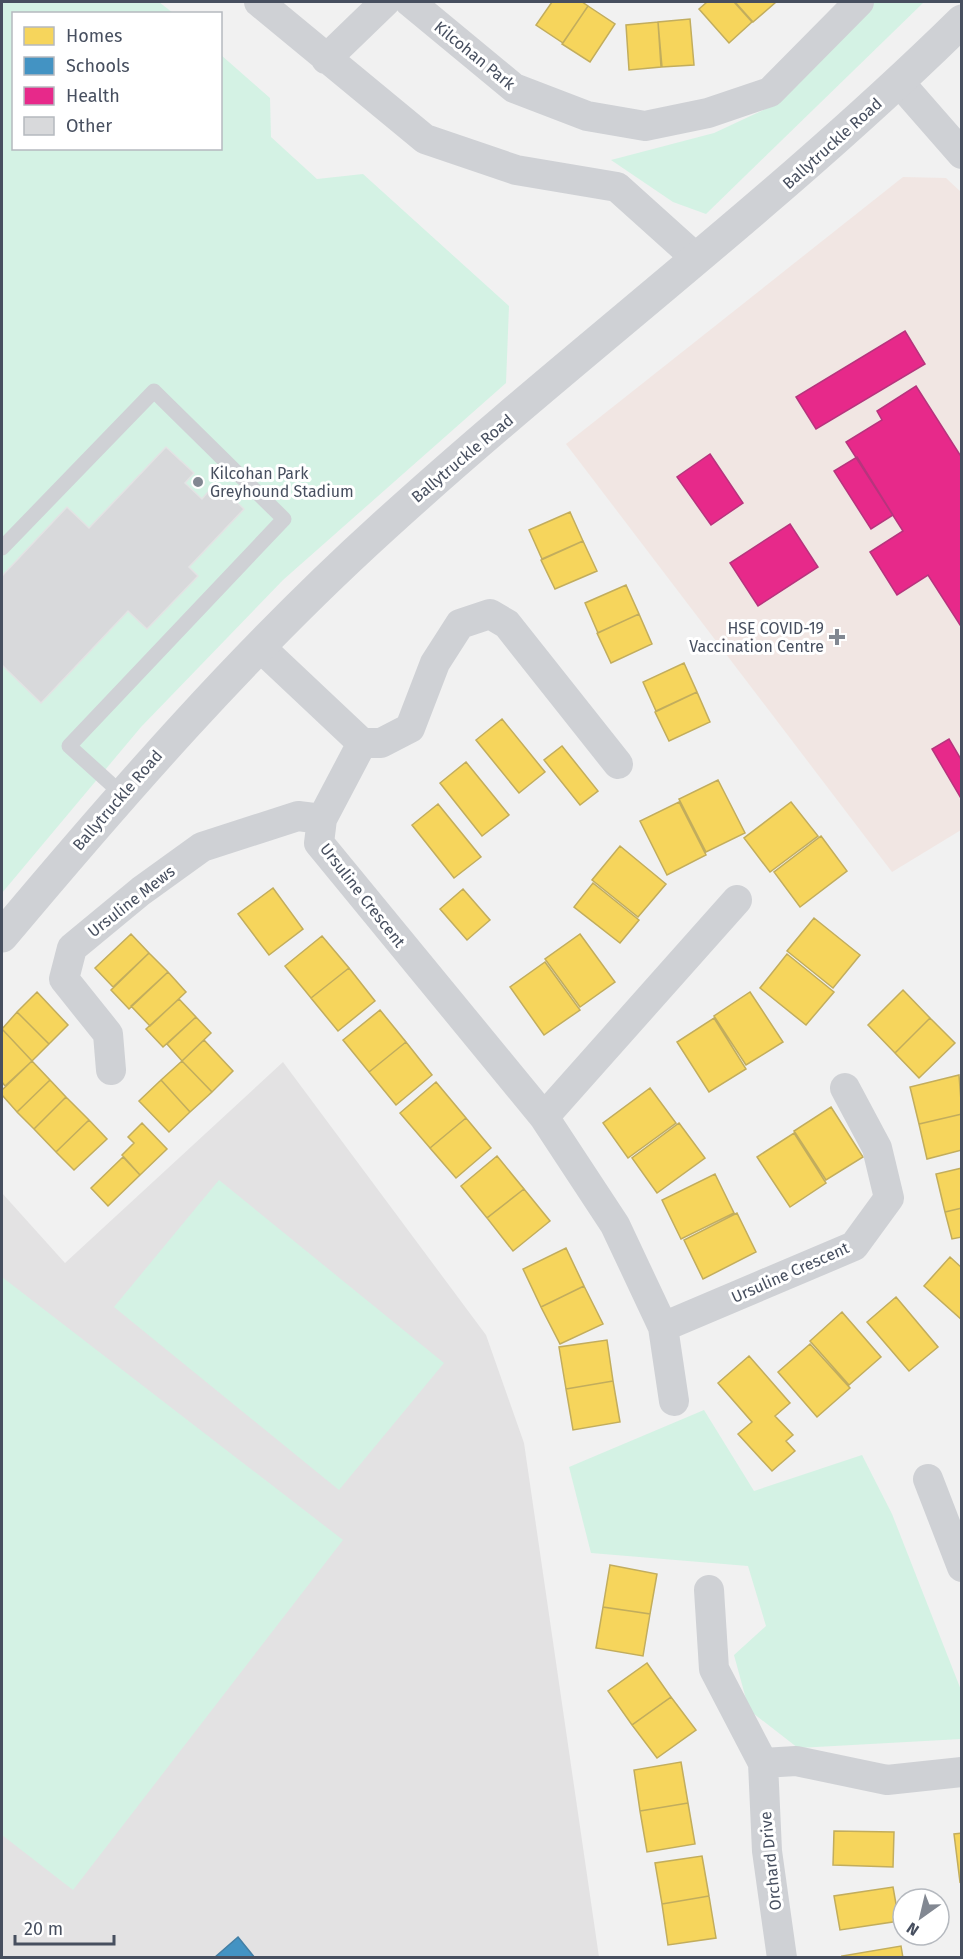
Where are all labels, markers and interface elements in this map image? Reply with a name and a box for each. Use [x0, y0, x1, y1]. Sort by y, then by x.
legend [12, 12, 222, 150]
street label: Kilcohan Park [430, 17, 520, 94]
text: Homes [66, 25, 122, 47]
text: Schools [66, 55, 130, 77]
text: Health [66, 85, 120, 107]
street label: Ballytruckle Road [779, 94, 886, 193]
text: Other [66, 115, 112, 137]
street label: Ballytruckle Road [408, 410, 517, 506]
place label: Kilcohan Park Greyhound Stadium [210, 464, 354, 501]
marker: Kilcohan Park Greyhound Stadium [191, 475, 205, 489]
place label: HSE COVID-19 Vaccination Centre [689, 619, 824, 656]
marker: HSE COVID-19 Vaccination Centre [828, 628, 846, 646]
street label: Ballytruckle Road [69, 746, 166, 854]
street label: Ursuline Crescent [316, 840, 409, 951]
street label: Ursuline Mews [84, 862, 179, 941]
street label: Ursuline Crescent [728, 1238, 852, 1307]
street label: Orchard Drive [756, 1810, 785, 1911]
north arrow [891, 1887, 951, 1947]
scale bar [15, 1908, 114, 1946]
text: 20 m [24, 1918, 63, 1940]
text: N [903, 1918, 923, 1940]

